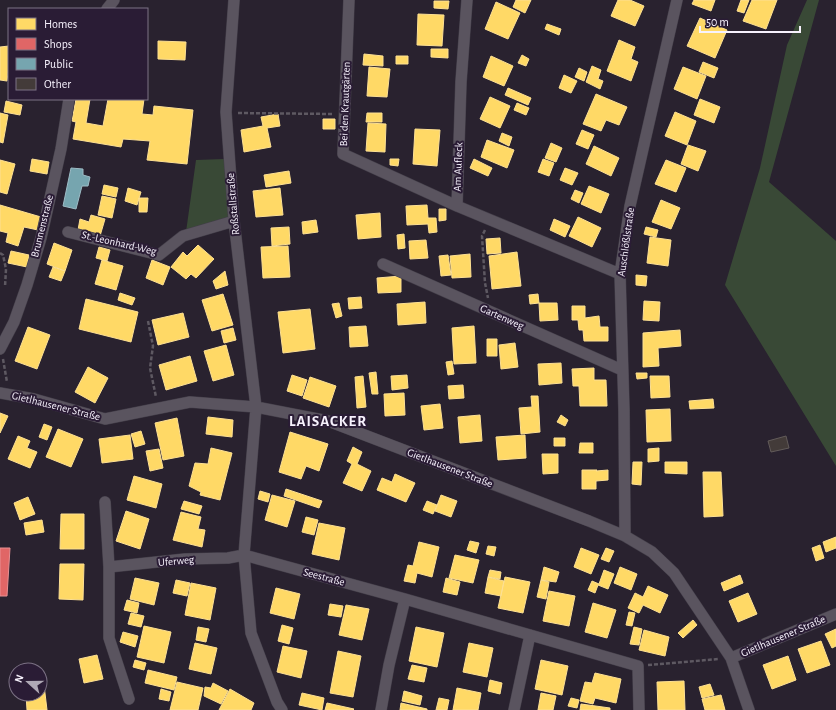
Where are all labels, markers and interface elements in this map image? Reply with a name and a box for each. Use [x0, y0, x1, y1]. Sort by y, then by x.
legend [8, 8, 148, 100]
scale bar [700, 8, 800, 34]
text: 50 m [706, 16, 729, 28]
text: Homes [44, 18, 77, 30]
text: Shops [44, 38, 72, 50]
text: Public [44, 58, 73, 70]
street label: Bei den Krautgärten [338, 61, 352, 147]
text: Other [44, 78, 71, 90]
street label: Am Aufleck [452, 142, 464, 192]
street label: Roßstallstraße [225, 172, 241, 236]
street label: Brunnenstraße [29, 194, 55, 258]
street label: Auschlößlstraße [616, 207, 636, 277]
street label: St.-Leonhard-Weg [81, 229, 158, 257]
street label: Gartenweg [479, 303, 526, 332]
street label: Gietlhausener Straße [11, 390, 101, 422]
district label: LAISACKER [289, 414, 367, 429]
street label: Gietlhausener Straße [406, 447, 494, 489]
street label: Uferweg [157, 554, 195, 568]
street label: Seestraße [302, 566, 346, 588]
street label: Gietlhausener Straße [739, 613, 827, 659]
north arrow [8, 662, 48, 702]
text: N [13, 673, 26, 684]

